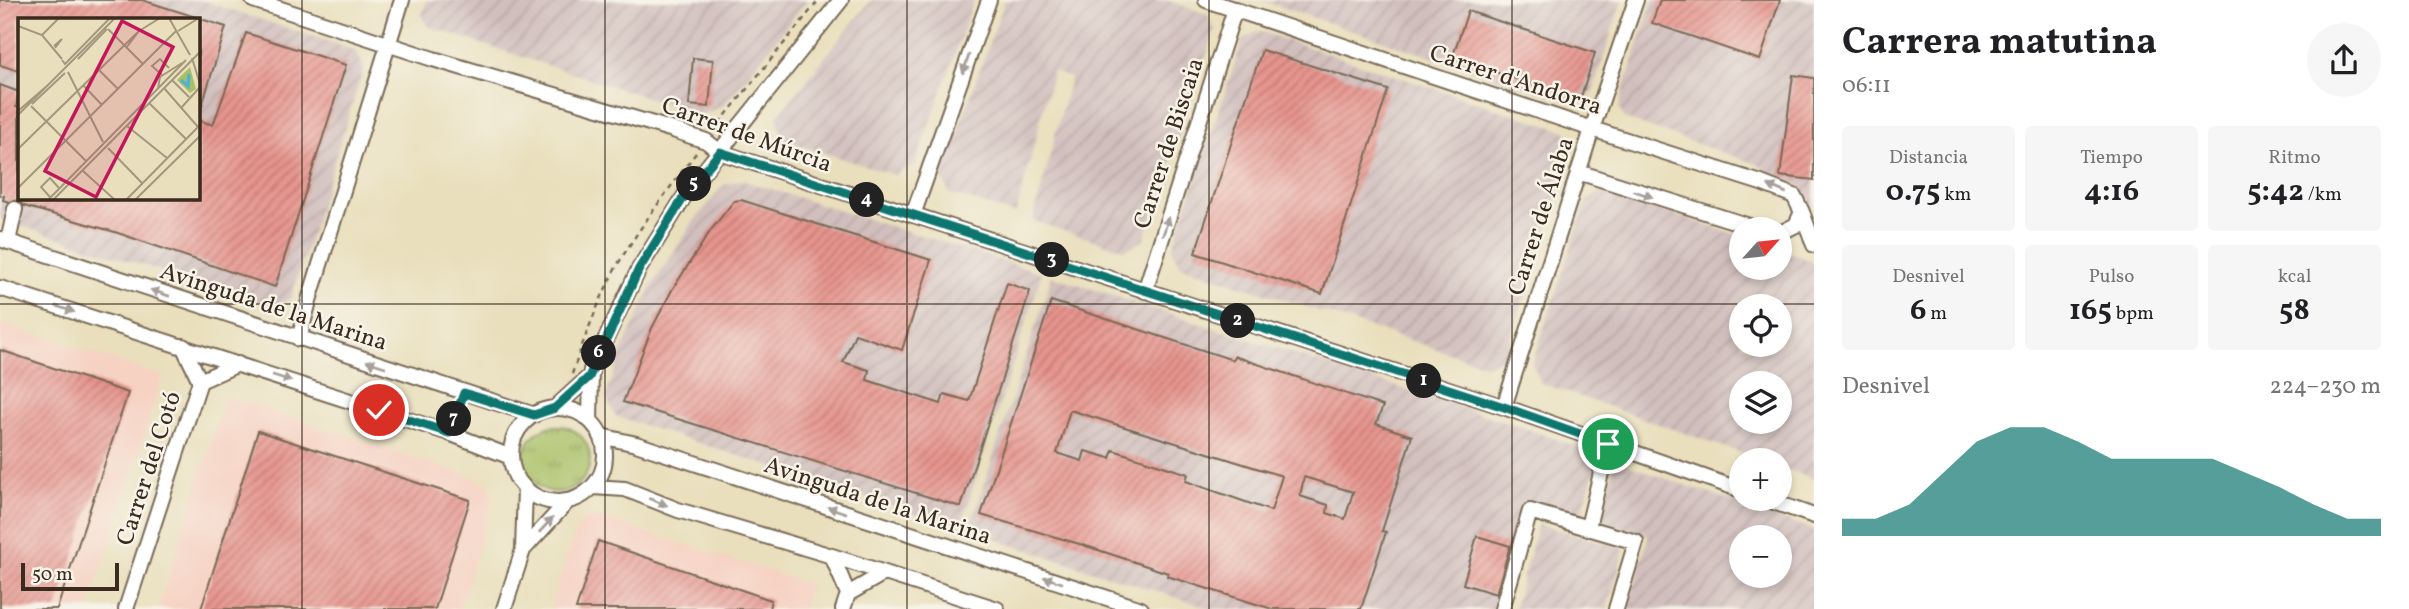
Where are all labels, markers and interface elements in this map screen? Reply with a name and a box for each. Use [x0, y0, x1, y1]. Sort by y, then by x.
text: Carrera matutina [1842, 17, 2157, 70]
inset map [18, 18, 200, 200]
button: share [2307, 23, 2381, 97]
street label: Carrer d'Andorra [1425, 37, 1606, 125]
one-way arrow [960, 54, 971, 75]
street label: Carrer de Biscaia [1126, 54, 1214, 234]
text: 06:11 [1842, 70, 1891, 102]
street label: Carrer de Múrcia [656, 89, 836, 182]
street label: Carrer de Álaba [1500, 133, 1584, 300]
text: Distancia [1889, 145, 1968, 171]
text: Tiempo [2080, 145, 2143, 171]
text: Ritmo [2268, 145, 2321, 171]
pin: 5 [676, 166, 712, 202]
text: 5 [689, 170, 698, 196]
text: 0.75 [1886, 171, 1940, 213]
text: 4:16 [2084, 171, 2139, 213]
text: 5:42 [2247, 171, 2304, 213]
pin: 4 [850, 182, 884, 218]
text: km [1940, 182, 1971, 208]
text: /km [2304, 182, 2342, 208]
one-way arrow [1766, 184, 1787, 195]
text: 4 [861, 186, 872, 212]
one-way arrow [1633, 189, 1654, 199]
one-way arrow [1161, 215, 1172, 236]
north arrow [1729, 217, 1792, 280]
map controls [1729, 217, 1792, 588]
pin: 3 [1034, 243, 1070, 278]
text: 3 [1047, 246, 1056, 272]
street label: Avinguda de la Marina [155, 255, 391, 361]
text: Desnivel [1892, 264, 1965, 290]
text: Pulso [2089, 264, 2134, 290]
text: kcal [2278, 264, 2311, 290]
one-way arrow [149, 287, 170, 298]
text: 6 [1910, 290, 1926, 332]
text: 165 [2069, 290, 2112, 332]
text: 58 [2279, 290, 2310, 332]
button: locate [1729, 294, 1792, 357]
text: m [1926, 301, 1947, 327]
text: bpm [2112, 301, 2154, 327]
one-way arrow [55, 304, 76, 315]
pin: 2 [1220, 304, 1256, 338]
text: 2 [1233, 307, 1242, 333]
pin: 6 [582, 336, 616, 370]
text: 6 [593, 339, 604, 365]
one-way arrow [365, 358, 386, 369]
pin: 1 [1406, 364, 1442, 398]
text: 1 [1420, 367, 1427, 393]
button: layers [1729, 371, 1792, 434]
text: Desnivel [1842, 371, 1930, 403]
text: 224–230 m [2269, 371, 2381, 403]
one-way arrow [271, 373, 292, 384]
pin [349, 380, 409, 440]
street label: Carrer del Cotó [109, 387, 191, 550]
icon: check [360, 391, 398, 429]
pin: 7 [436, 402, 472, 436]
text: 7 [449, 405, 458, 431]
pin [1578, 414, 1638, 474]
icon: arrive [1589, 425, 1627, 463]
button: + [1729, 448, 1792, 511]
street label: Avinguda de la Marina [759, 449, 995, 555]
one-way arrow [648, 497, 669, 508]
one-way arrow [826, 504, 847, 515]
one-way arrow [537, 517, 553, 534]
button: − [1729, 525, 1792, 588]
scale bar [21, 560, 119, 592]
text: 50 m [32, 562, 73, 588]
one-way arrow [1042, 575, 1063, 585]

